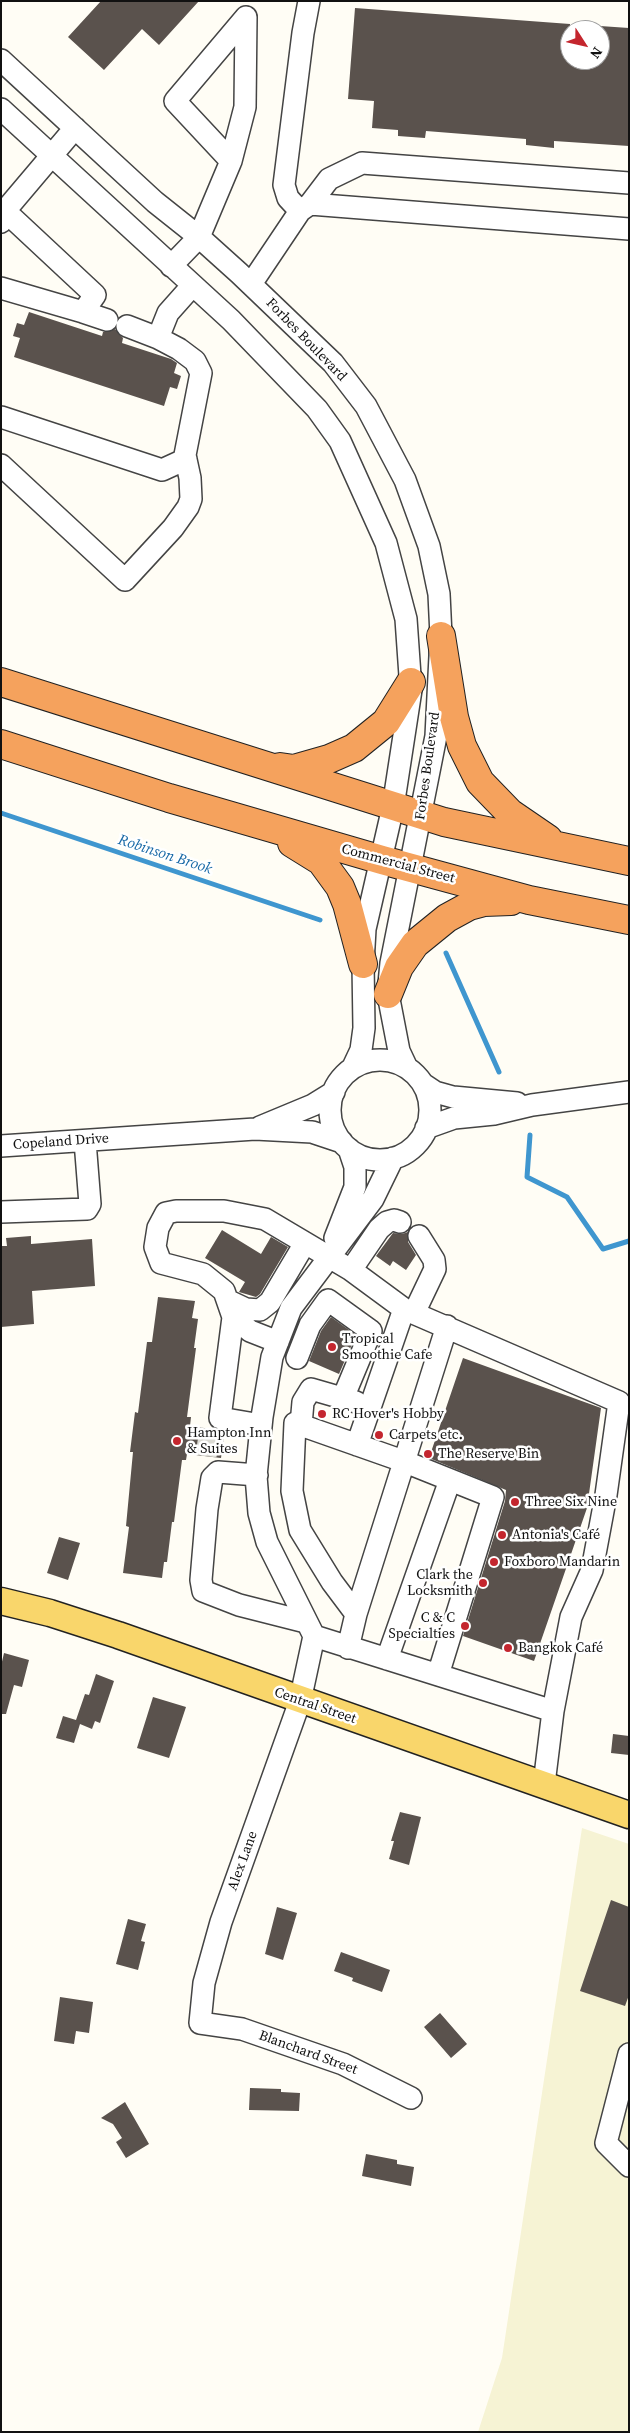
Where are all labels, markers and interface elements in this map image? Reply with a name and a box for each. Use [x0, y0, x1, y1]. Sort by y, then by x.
north arrow [560, 20, 610, 70]
text: N [585, 43, 608, 63]
street label: Forbes Boulevard [262, 295, 350, 385]
street label: Forbes Boulevard [412, 711, 444, 821]
water label: Robinson Brook [116, 831, 214, 879]
street label: Commercial Street [340, 841, 456, 887]
street label: Copeland Drive [12, 1130, 110, 1154]
place label: Tropical Smoothie Cafe [342, 1331, 432, 1364]
marker: Tropical Smoothie Cafe [326, 1341, 338, 1353]
place label: RC Hover's Hobby [332, 1406, 444, 1422]
marker: RC Hover's Hobby [316, 1408, 328, 1420]
place label: Hampton Inn & Suites [187, 1425, 271, 1458]
place label: Carpets etc. [389, 1427, 463, 1443]
marker: Carpets etc. [373, 1429, 385, 1441]
marker: Hampton Inn & Suites [171, 1435, 183, 1447]
place label: The Reserve Bin [438, 1446, 539, 1462]
marker: The Reserve Bin [422, 1448, 434, 1460]
place label: Three Six Nine [525, 1494, 617, 1510]
marker: Three Six Nine [509, 1496, 521, 1508]
place label: Antonia's Café [512, 1527, 600, 1543]
marker: Antonia's Café [496, 1529, 508, 1541]
place label: Foxboro Mandarin [504, 1554, 620, 1570]
marker: Foxboro Mandarin [488, 1556, 500, 1568]
place label: Clark the Locksmith [407, 1567, 473, 1600]
marker: Clark the Locksmith [477, 1577, 489, 1589]
place label: C & C Specialties [388, 1610, 455, 1642]
marker: C & C Specialties [459, 1620, 471, 1632]
place label: Bangkok Café [518, 1640, 603, 1656]
marker: Bangkok Café [502, 1642, 514, 1654]
street label: Central Street [272, 1684, 358, 1728]
street label: Alex Lane [224, 1829, 262, 1893]
street label: Blanchard Street [256, 2027, 360, 2079]

